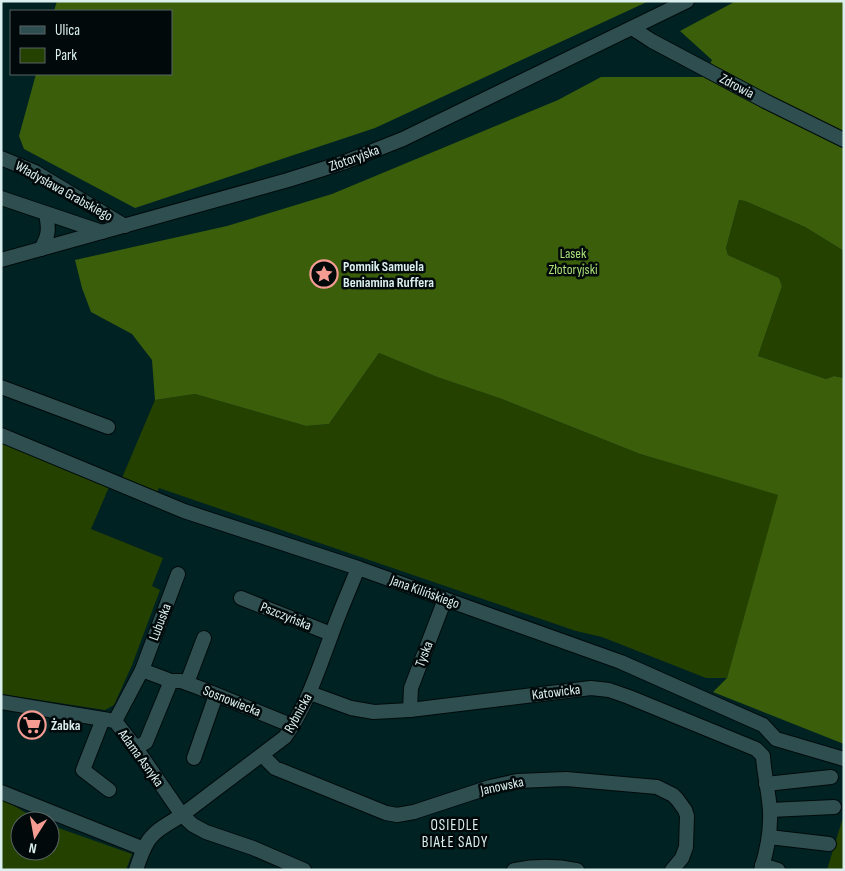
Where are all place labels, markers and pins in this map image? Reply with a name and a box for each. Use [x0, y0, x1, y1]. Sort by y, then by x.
place label: Pomnik Samuela Beniamina Ruffera [343, 258, 434, 291]
place icon: Pomnik Samuela Beniamina Ruffera [309, 259, 339, 289]
supermarket icon: Żabka [17, 710, 47, 740]
place label: Żabka [51, 717, 81, 734]

